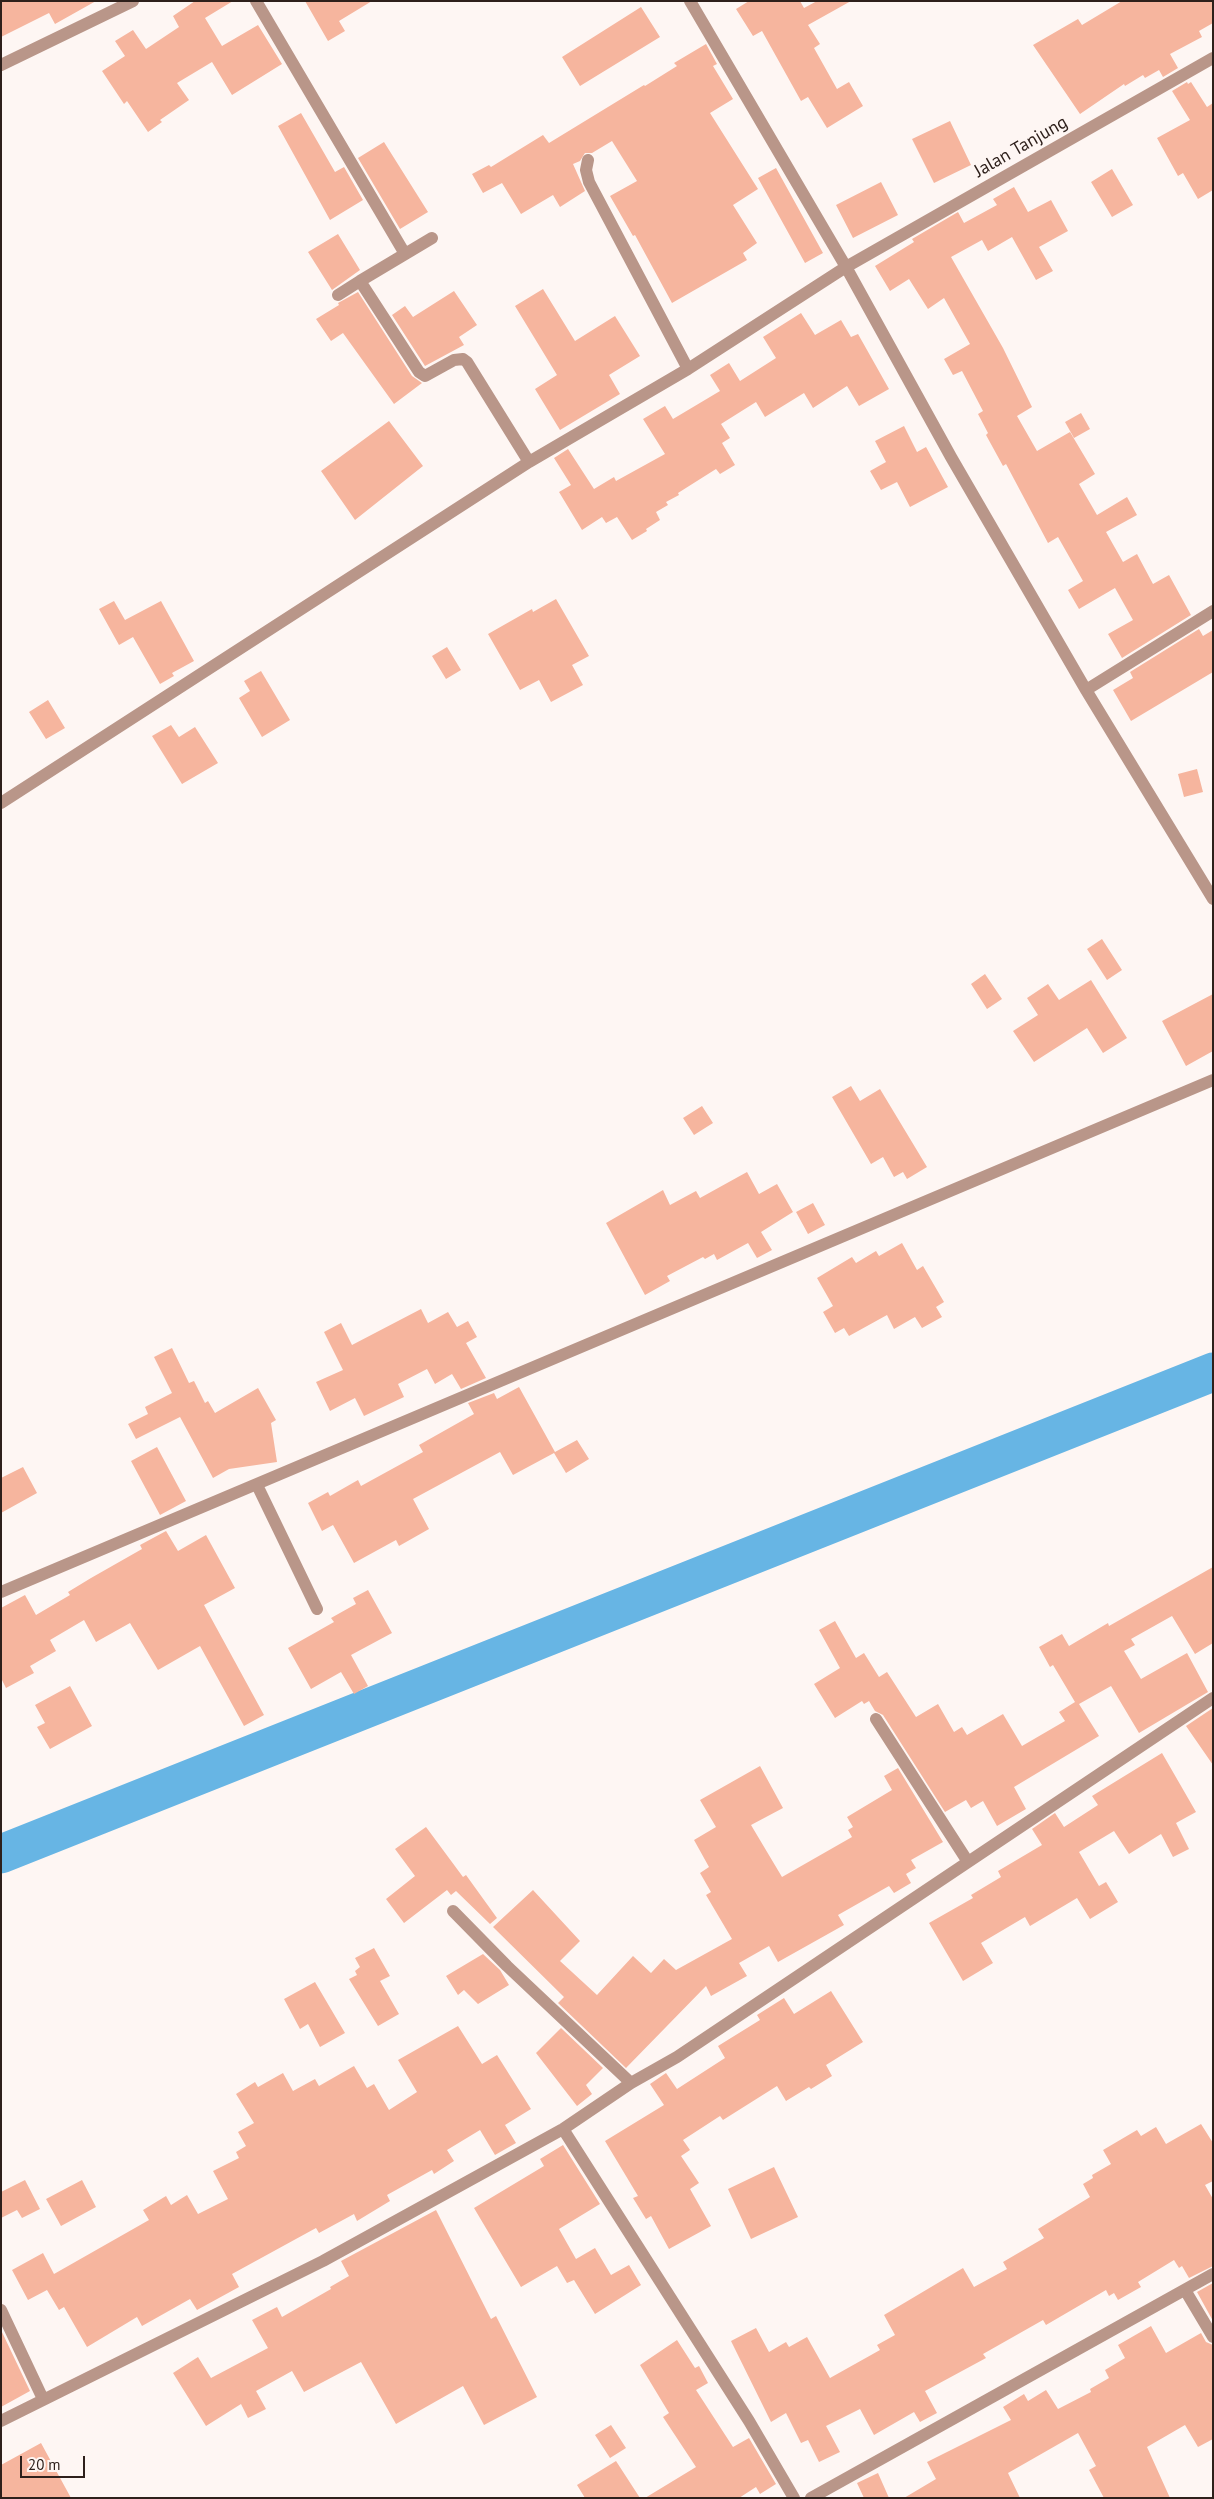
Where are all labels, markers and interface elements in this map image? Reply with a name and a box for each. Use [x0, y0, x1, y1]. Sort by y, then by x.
street label: Jalan Tanjung [971, 112, 1071, 182]
scale bar [22, 2446, 88, 2478]
text: 20 m [28, 2455, 61, 2474]

